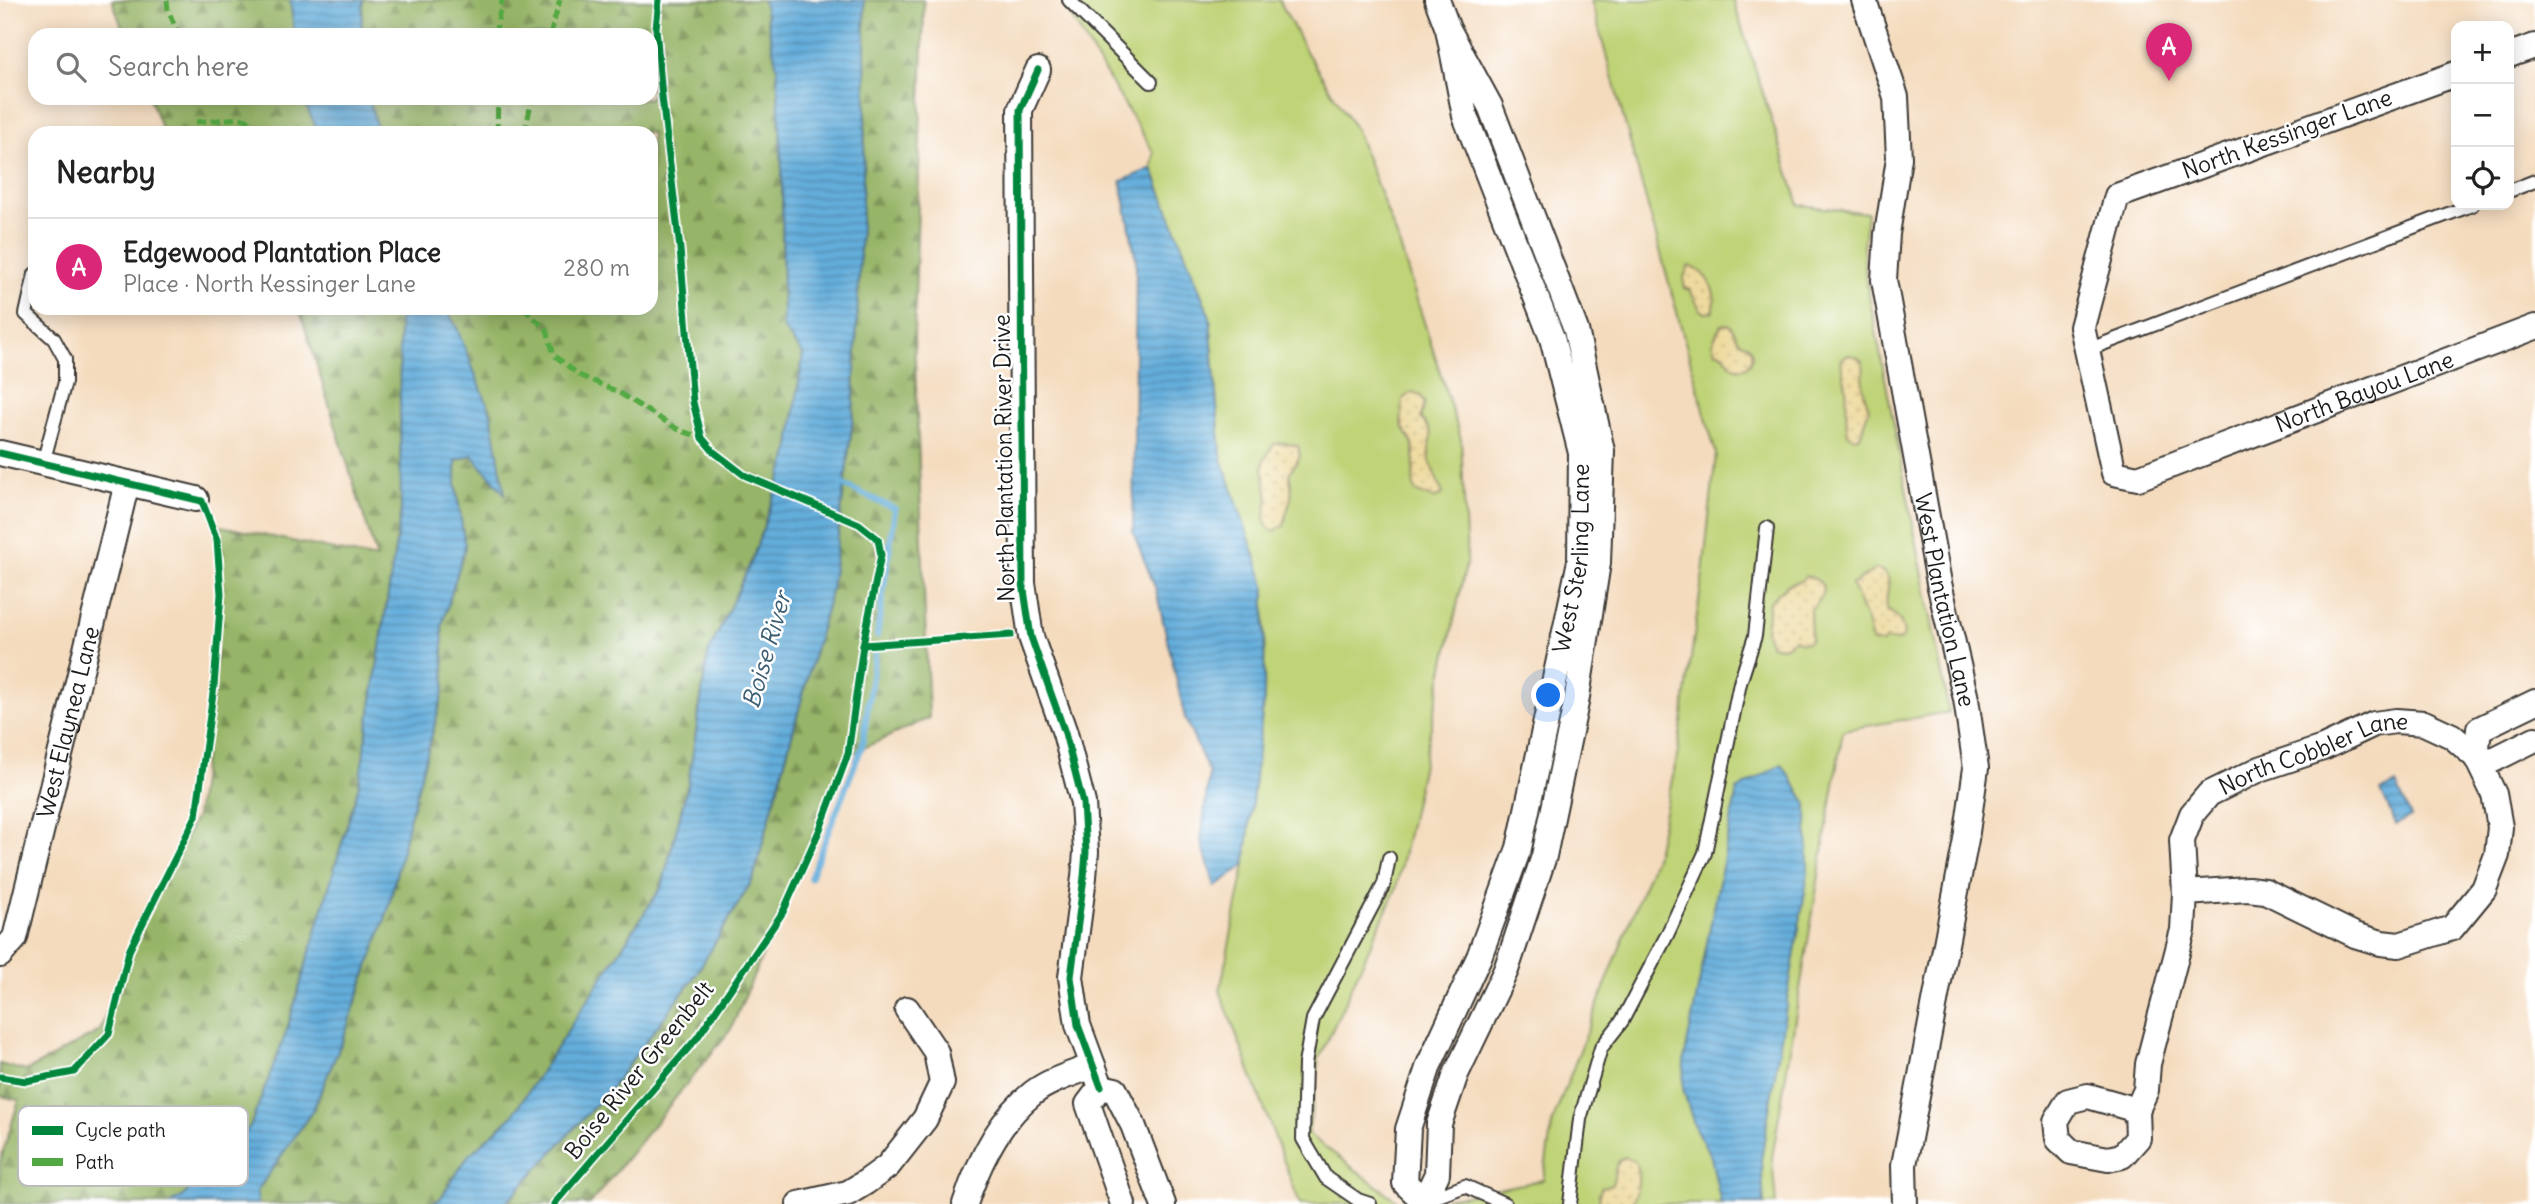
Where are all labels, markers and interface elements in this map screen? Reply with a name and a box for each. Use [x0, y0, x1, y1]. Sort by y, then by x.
map controls [2451, 21, 2514, 210]
button: + [2451, 21, 2514, 84]
pin: A [2146, 23, 2192, 81]
search box [28, 28, 658, 105]
icon: search [52, 48, 90, 86]
text: Search here [108, 50, 249, 83]
street label: North Kessinger Lane [2178, 82, 2396, 185]
button: − [2451, 84, 2514, 147]
button: locate [2451, 147, 2514, 210]
text: Nearby [56, 153, 156, 191]
text: Edgewood Plantation Place [123, 236, 441, 269]
text: A [72, 253, 86, 282]
text: 280 m [563, 253, 630, 282]
text: Place · North Kessinger Lane [123, 269, 416, 298]
street label: North Plantation River Drive [986, 314, 1021, 602]
street label: North Bayou Lane [2271, 344, 2458, 439]
street label: West Sterling Lane [1546, 463, 1595, 655]
street label: West Plantation Lane [1909, 490, 1982, 709]
water label: Boise River [735, 585, 798, 711]
street label: West Elaynea Lane [30, 623, 105, 821]
your location [1531, 678, 1565, 712]
street label: North Cobbler Lane [2214, 706, 2409, 801]
street label: Boise River Greenbelt [558, 974, 720, 1165]
legend [18, 1106, 248, 1186]
text: Cycle path [75, 1118, 166, 1142]
text: Path [75, 1150, 114, 1174]

